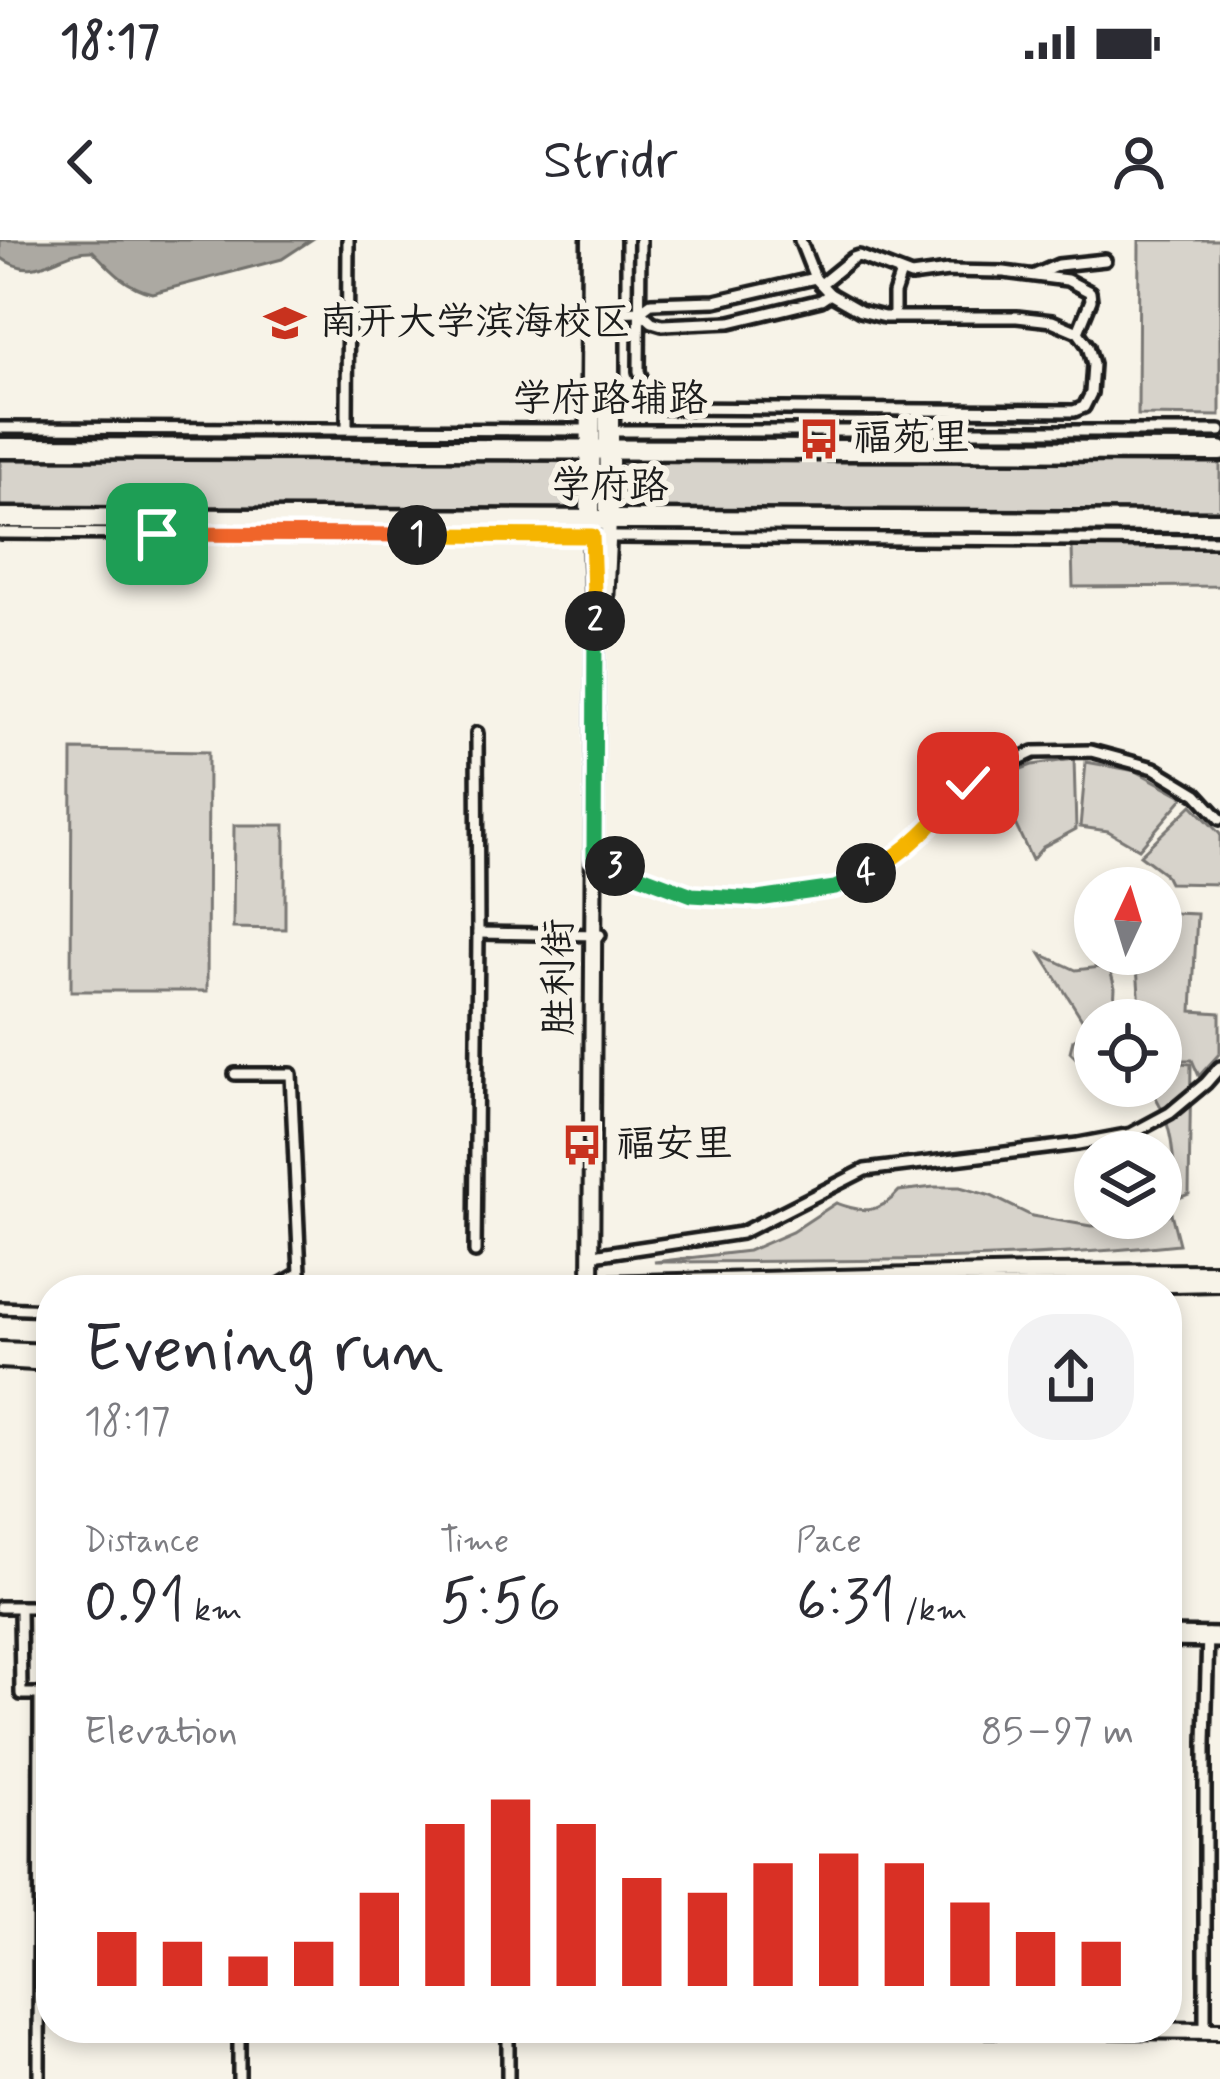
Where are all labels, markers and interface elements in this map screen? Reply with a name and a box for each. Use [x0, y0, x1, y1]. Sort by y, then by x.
text: 18:17 [60, 13, 160, 72]
text: Stridr [543, 127, 677, 198]
icon: back [48, 129, 114, 195]
icon: person [1106, 129, 1172, 195]
place label: 南开大学滨海校区 [319, 298, 631, 349]
school or university icon: 南开大学滨海校区 [262, 300, 308, 346]
street label: 学府路辅路 [512, 375, 708, 426]
place label: 福苑里 [853, 414, 970, 465]
bus stop icon: 福苑里 [796, 416, 842, 462]
street label: 学府路 [551, 460, 669, 514]
pin [106, 483, 208, 585]
icon: arrive [124, 501, 190, 567]
pin: 1 [387, 505, 447, 565]
text: 1 [410, 513, 424, 557]
pin: 2 [565, 591, 625, 651]
text: 2 [587, 599, 603, 643]
pin [917, 732, 1019, 834]
icon: check [935, 750, 1001, 816]
pin: 3 [585, 836, 645, 896]
pin: 4 [836, 843, 896, 903]
text: 3 [608, 844, 622, 888]
text: 4 [856, 851, 876, 895]
north arrow [1074, 867, 1182, 975]
map controls [1074, 867, 1182, 1239]
street label: 胜利街 [535, 918, 586, 1036]
button: locate [1074, 999, 1182, 1107]
place label: 福安里 [616, 1120, 733, 1171]
bus stop icon: 福安里 [559, 1122, 605, 1168]
button: layers [1074, 1131, 1182, 1239]
text: Evening run [84, 1309, 444, 1395]
button: share [1008, 1314, 1134, 1440]
text: 18:17 [84, 1397, 170, 1448]
text: Distance [84, 1520, 200, 1564]
text: Time [440, 1520, 509, 1564]
text: Pace [796, 1520, 862, 1564]
text: 0.91 [84, 1564, 185, 1643]
text: 5:56 [440, 1564, 561, 1643]
text: 6:31 [796, 1564, 896, 1643]
text: km [185, 1589, 242, 1633]
text: /km [896, 1589, 967, 1633]
text: Elevation [84, 1707, 238, 1758]
text: 85–97 m [981, 1707, 1134, 1758]

